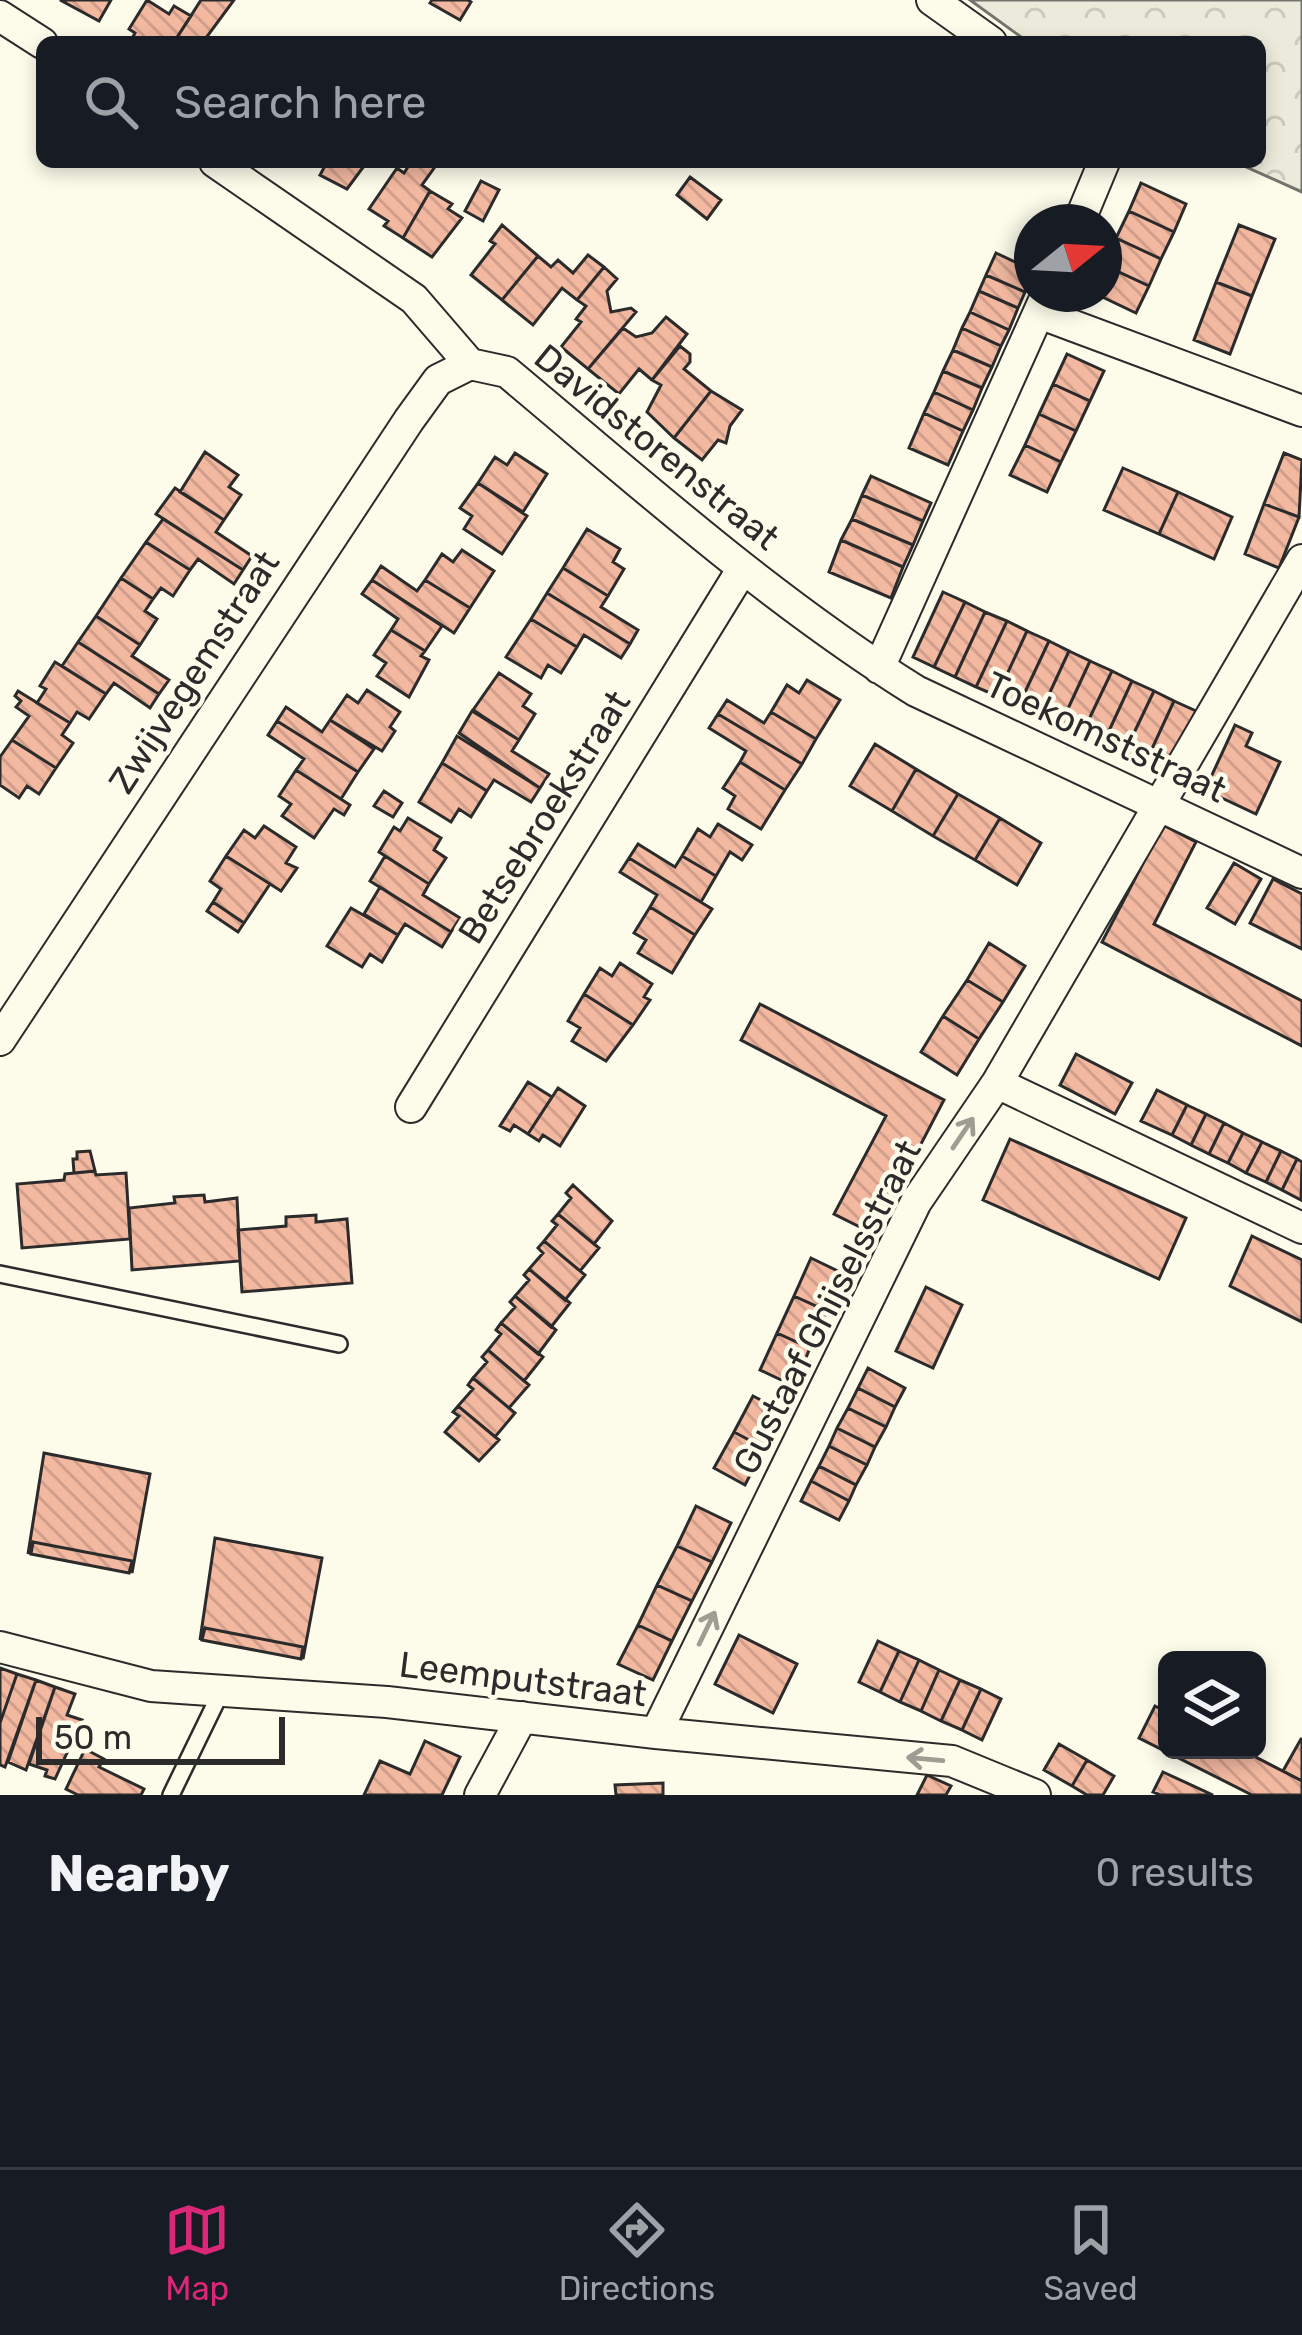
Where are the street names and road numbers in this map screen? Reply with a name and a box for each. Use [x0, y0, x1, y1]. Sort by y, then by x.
street label: Davidstorenstraat [526, 335, 788, 559]
street label: Zwijvegemstraat [100, 543, 288, 801]
street label: Toekomststraat [979, 662, 1233, 812]
street label: Betsebroekstraat [449, 683, 639, 951]
street label: Gustaaf Ghijselsstraat [724, 1133, 930, 1481]
street label: Leemputstraat [397, 1642, 649, 1716]

